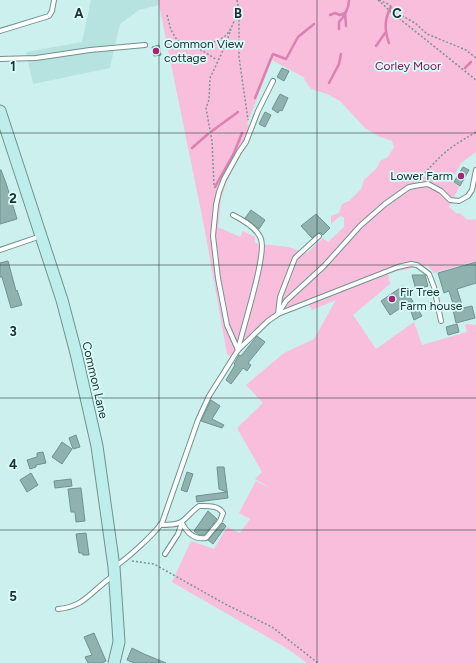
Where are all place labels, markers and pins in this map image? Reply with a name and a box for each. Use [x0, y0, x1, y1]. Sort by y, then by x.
place label: Common View cottage [164, 37, 244, 65]
marker: Common View cottage [151, 46, 161, 56]
place label: Lower Farm [390, 169, 453, 183]
marker: Lower Farm [456, 171, 466, 181]
place label: Fir Tree Farm house [400, 285, 463, 313]
marker: Fir Tree Farm house [387, 294, 397, 304]

